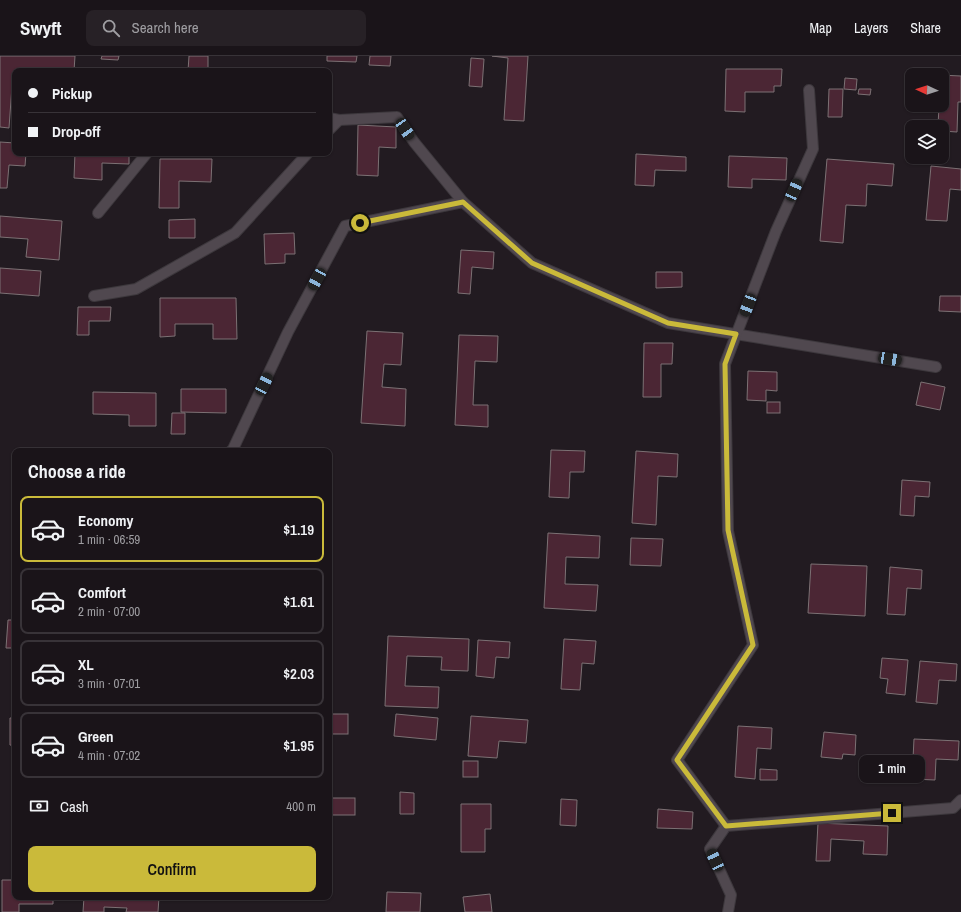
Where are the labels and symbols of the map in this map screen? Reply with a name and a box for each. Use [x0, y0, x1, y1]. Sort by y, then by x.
north arrow [905, 68, 949, 112]
car [393, 116, 417, 142]
car [784, 177, 804, 203]
route start [351, 214, 369, 232]
car [306, 266, 328, 292]
car [738, 292, 758, 318]
car [877, 351, 903, 367]
car [253, 371, 275, 397]
callout: 1 min [859, 755, 925, 783]
route end [883, 804, 901, 822]
car [704, 847, 726, 873]

